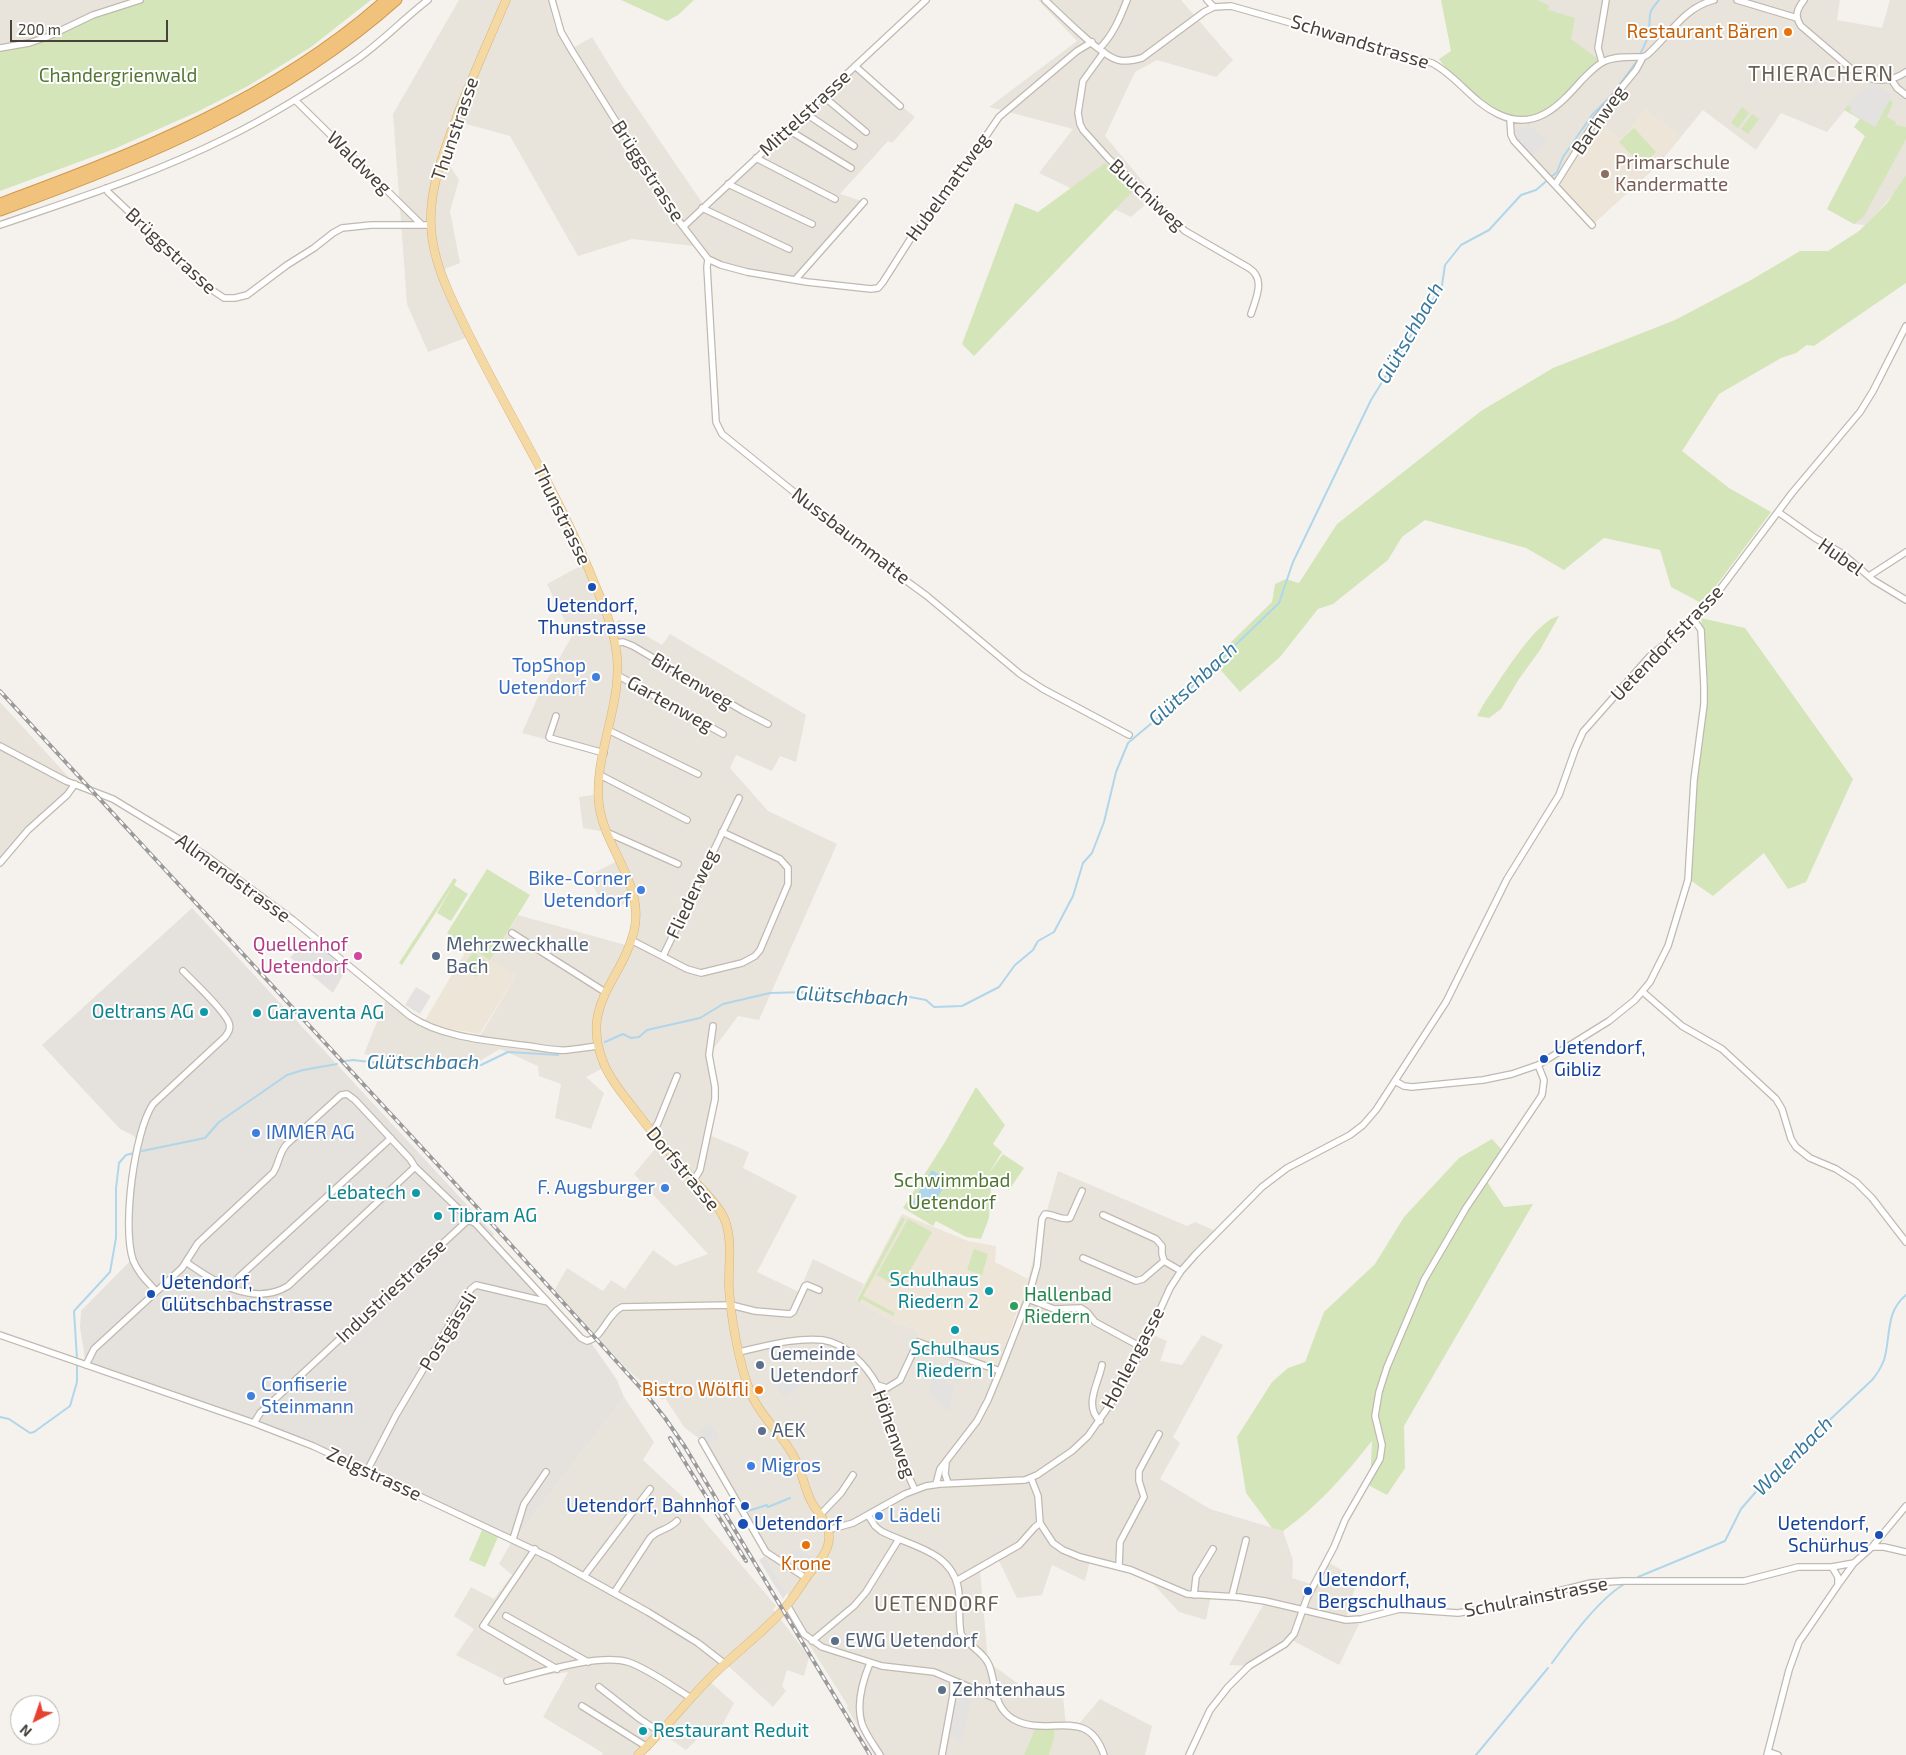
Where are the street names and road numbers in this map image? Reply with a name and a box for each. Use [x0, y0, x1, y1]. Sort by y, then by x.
street label: Schwandstrasse [1288, 10, 1432, 74]
street label: Mittelstrasse [755, 65, 855, 161]
street label: Thunstrasse [427, 74, 483, 184]
street label: Bachweg [1567, 81, 1631, 159]
street label: Brüggstrasse [607, 116, 689, 226]
street label: Waldweg [322, 127, 396, 199]
street label: Hubelmattweg [901, 128, 995, 246]
street label: Buuchiweg [1105, 154, 1189, 236]
street label: Brüggstrasse [121, 203, 221, 299]
street label: Thunstrasse [528, 461, 596, 569]
street label: Nussbaummatte [787, 483, 915, 589]
street label: Hubel [1814, 533, 1868, 581]
street label: Uetendorfstrasse [1606, 580, 1728, 706]
street label: Birkenweg [647, 648, 737, 714]
street label: Gartenweg [623, 671, 717, 737]
street label: Allmendstrasse [171, 829, 295, 927]
street label: Fliederweg [661, 846, 723, 942]
street label: Dorfstrasse [641, 1122, 725, 1216]
street label: Industriestrasse [331, 1234, 451, 1348]
street label: Postgässli [415, 1287, 481, 1375]
street label: Hohlengasse [1097, 1303, 1169, 1413]
street label: Höhenweg [868, 1387, 920, 1481]
street label: Zelgstrasse [323, 1442, 425, 1506]
street label: Schulrainstrasse [1462, 1572, 1610, 1622]

